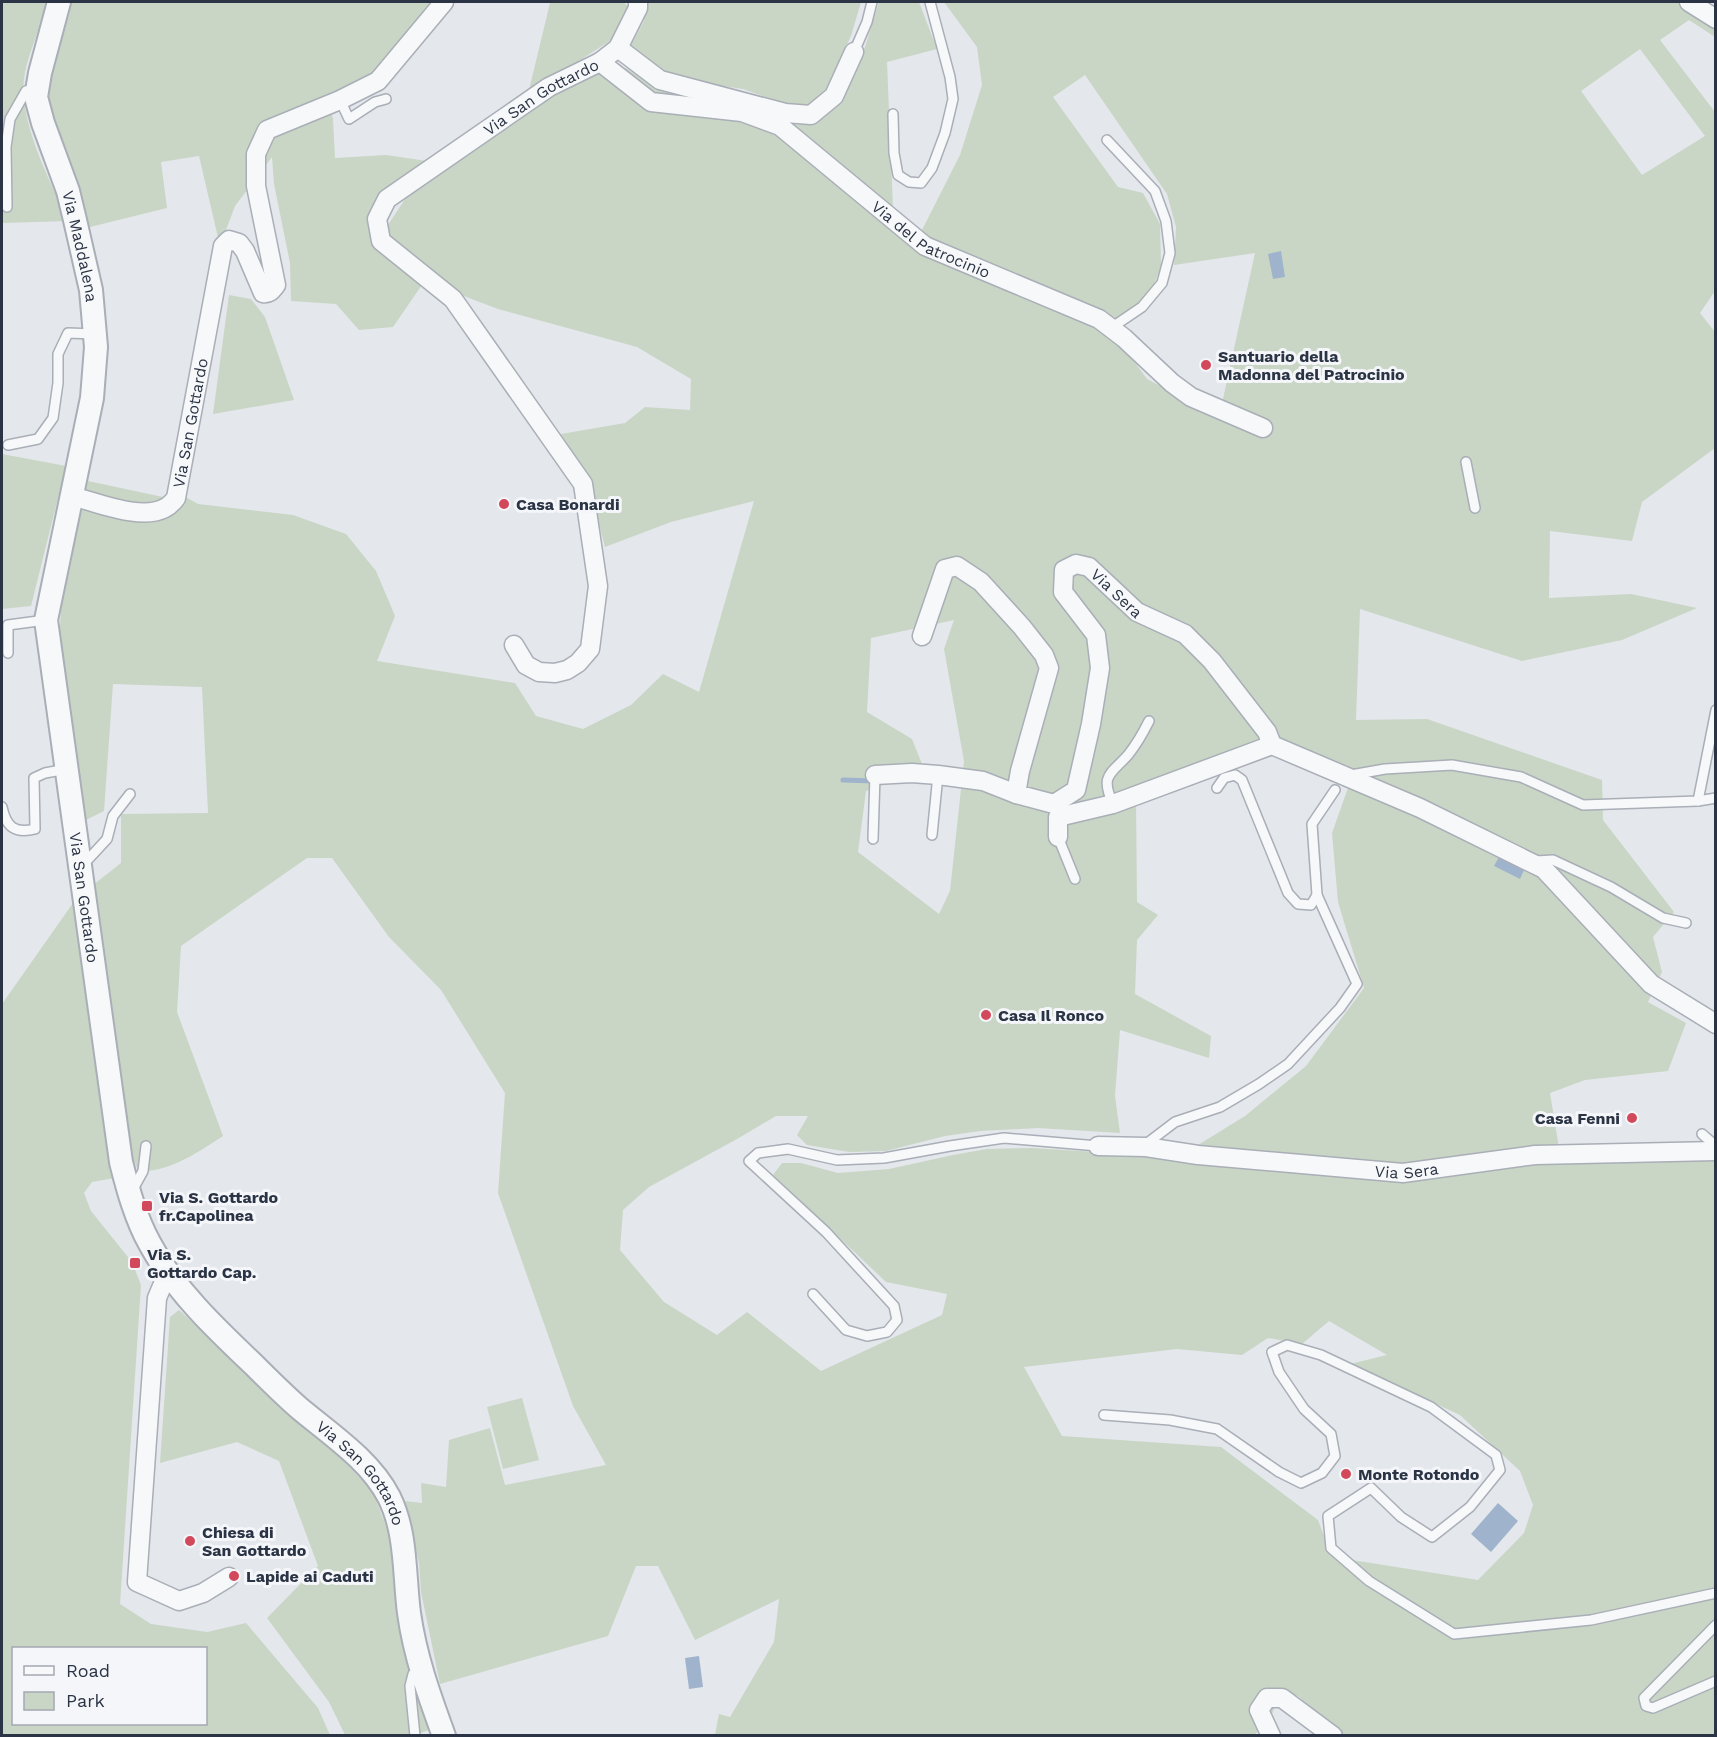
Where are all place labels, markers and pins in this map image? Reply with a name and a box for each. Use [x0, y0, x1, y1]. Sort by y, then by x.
place label: Santuario della Madonna del Patrocinio [1218, 347, 1405, 384]
marker: Santuario della Madonna del Patrocinio [1199, 358, 1213, 372]
place label: Casa Bonardi [516, 495, 620, 514]
marker: Casa Bonardi [497, 497, 511, 511]
place label: Casa Il Ronco [998, 1006, 1105, 1025]
marker: Casa Il Ronco [979, 1008, 993, 1022]
place label: Casa Fenni [1535, 1109, 1620, 1128]
marker: Casa Fenni [1625, 1111, 1639, 1125]
place label: Via S. Gottardo fr.Capolinea [159, 1188, 278, 1225]
marker: Via S. Gottardo fr.Capolinea [140, 1199, 154, 1213]
place label: Via S. Gottardo Cap. [147, 1245, 256, 1282]
marker: Via S. Gottardo Cap. [128, 1256, 142, 1270]
place label: Monte Rotondo [1358, 1465, 1480, 1484]
marker: Monte Rotondo [1339, 1467, 1353, 1481]
place label: Chiesa di San Gottardo [202, 1523, 307, 1560]
marker: Chiesa di San Gottardo [183, 1534, 197, 1548]
place label: Lapide ai Caduti [246, 1567, 374, 1586]
marker: Lapide ai Caduti [227, 1569, 241, 1583]

